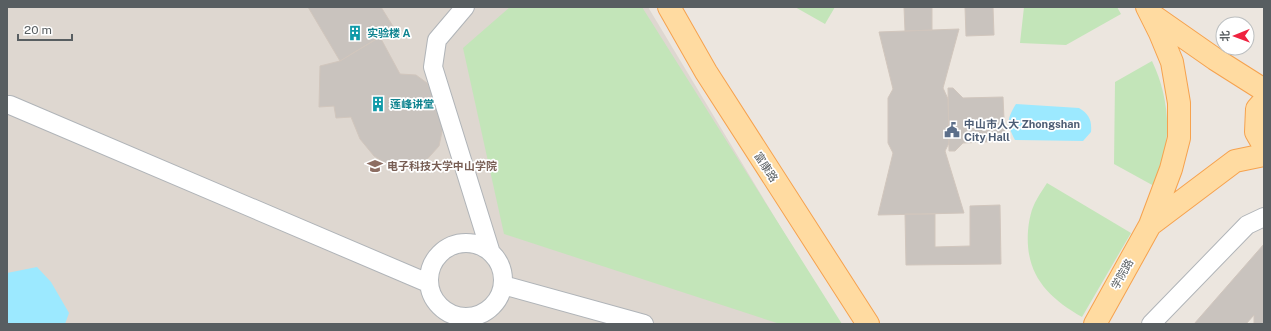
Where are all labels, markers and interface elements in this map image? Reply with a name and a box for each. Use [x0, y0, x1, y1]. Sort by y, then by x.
scale bar [18, 16, 72, 42]
north arrow [1215, 16, 1255, 56]
text: 20 m [24, 23, 52, 37]
building icon: 实验楼 A [346, 24, 364, 42]
place label: 实验楼 A [367, 27, 410, 39]
text: 北 [1219, 31, 1231, 42]
building icon: 莲峰讲堂 [369, 95, 387, 113]
place label: 莲峰讲堂 [390, 98, 434, 110]
place label: 中山市人大 Zhongshan City Hall [964, 118, 1080, 143]
public building icon: 中山市人大 Zhongshan City Hall [943, 121, 961, 139]
street label: 富康路 [752, 150, 780, 184]
school or university icon: 电子科技大学中山学院 [366, 157, 384, 175]
place label: 电子科技大学中山学院 [387, 160, 497, 172]
street label: 学院路 [1109, 257, 1135, 291]

